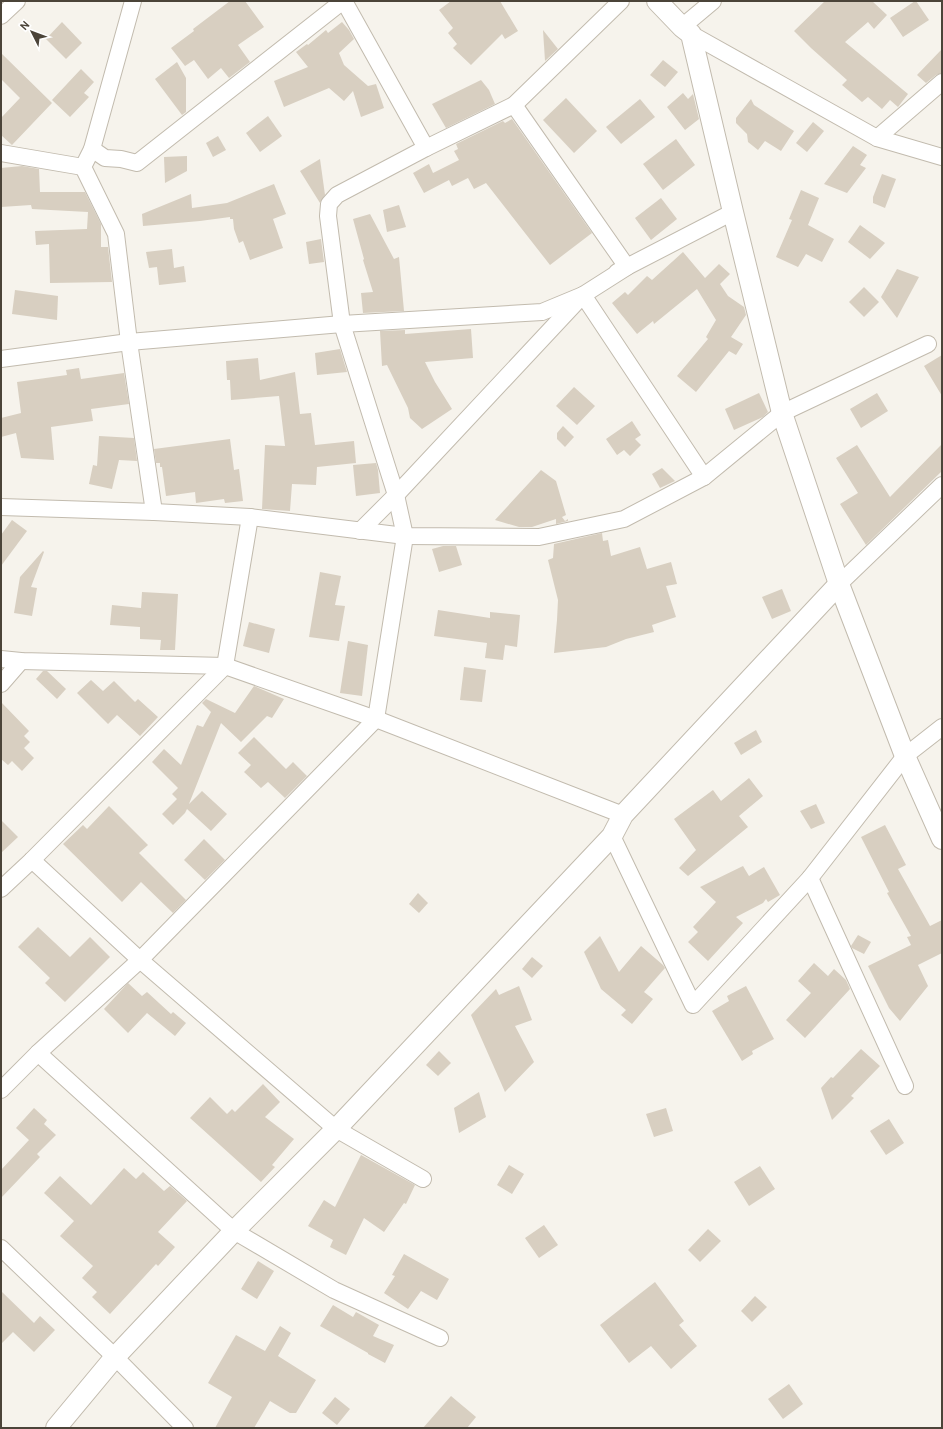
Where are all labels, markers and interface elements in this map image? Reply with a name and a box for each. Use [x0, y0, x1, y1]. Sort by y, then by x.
north arrow [12, 12, 52, 52]
text: N [17, 18, 32, 33]

